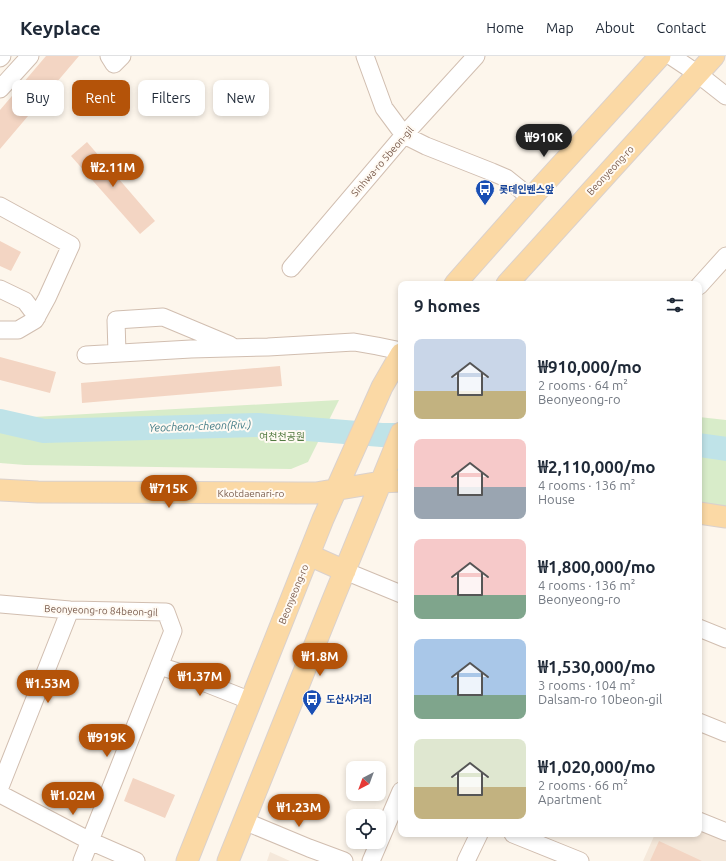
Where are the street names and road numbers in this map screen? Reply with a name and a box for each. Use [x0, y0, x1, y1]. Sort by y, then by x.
street label: Sinhwa-ro 5beon-gil [349, 124, 416, 199]
street label: Beonyeong-ro [585, 143, 636, 197]
street label: Kkotdaenari-ro [218, 488, 285, 499]
street label: Beonyeong-ro [276, 563, 311, 626]
street label: Beonyeong-ro 84beon-gil [44, 603, 158, 618]

